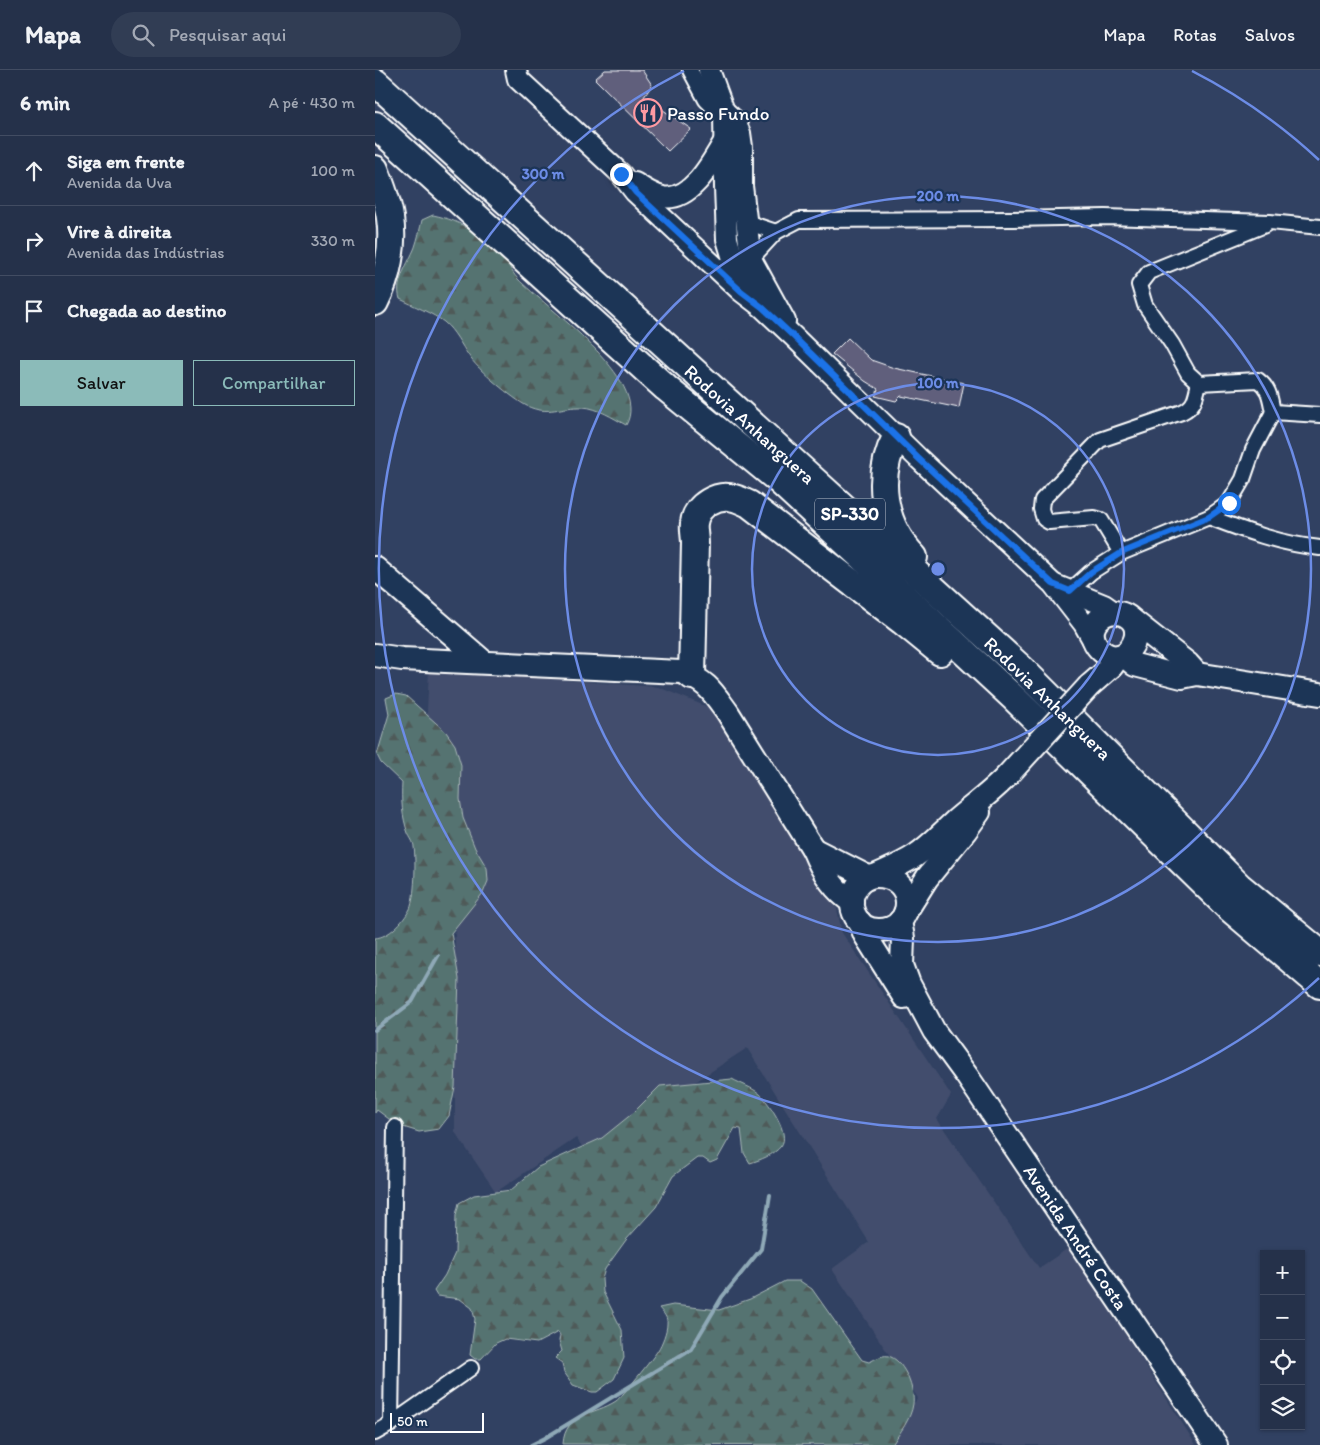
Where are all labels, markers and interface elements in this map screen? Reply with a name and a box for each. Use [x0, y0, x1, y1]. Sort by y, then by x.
search box [111, 12, 461, 57]
text: Mapa [25, 20, 81, 49]
icon: search [129, 21, 157, 49]
text: Pesquisar aqui [169, 23, 286, 46]
text: Mapa [1103, 24, 1145, 46]
text: Rotas [1173, 24, 1217, 46]
text: Salvos [1245, 24, 1295, 46]
text: 6 min [20, 90, 70, 115]
text: A pé · 430 m [269, 93, 355, 112]
restaurant icon: Passo Fundo [633, 98, 663, 128]
place label: Passo Fundo [667, 102, 769, 125]
text: Siga em frente [67, 150, 185, 173]
icon: ahead [20, 157, 48, 185]
text: 100 m [311, 161, 355, 180]
route end [610, 163, 633, 186]
text: 300 m [522, 165, 565, 183]
text: Avenida da Uva [67, 173, 172, 192]
text: 200 m [917, 187, 960, 205]
text: Vire à direita [67, 220, 172, 243]
icon: right [20, 227, 48, 255]
text: 330 m [311, 231, 355, 250]
text: Avenida das Indústrias [67, 243, 224, 262]
icon: arrive [20, 297, 48, 325]
text: Chegada ao destino [67, 299, 226, 322]
button: Salvar [20, 360, 183, 406]
button: Compartilhar [193, 360, 355, 406]
street label: Rodovia Anhanguera [680, 360, 820, 489]
text: 100 m [917, 374, 959, 392]
route start [1218, 492, 1241, 515]
road number: SP-330 [815, 498, 885, 529]
centre of rings [929, 560, 947, 578]
street label: Rodovia Anhanguera [979, 632, 1116, 765]
street label: Avenida André Costa [1019, 1160, 1133, 1314]
map controls [1260, 1250, 1305, 1430]
button: + [1260, 1250, 1305, 1295]
button: − [1260, 1295, 1305, 1340]
button: locate [1260, 1340, 1305, 1385]
button: layers [1260, 1385, 1305, 1430]
scale bar [390, 1410, 484, 1433]
text: 50 m [397, 1413, 428, 1430]

